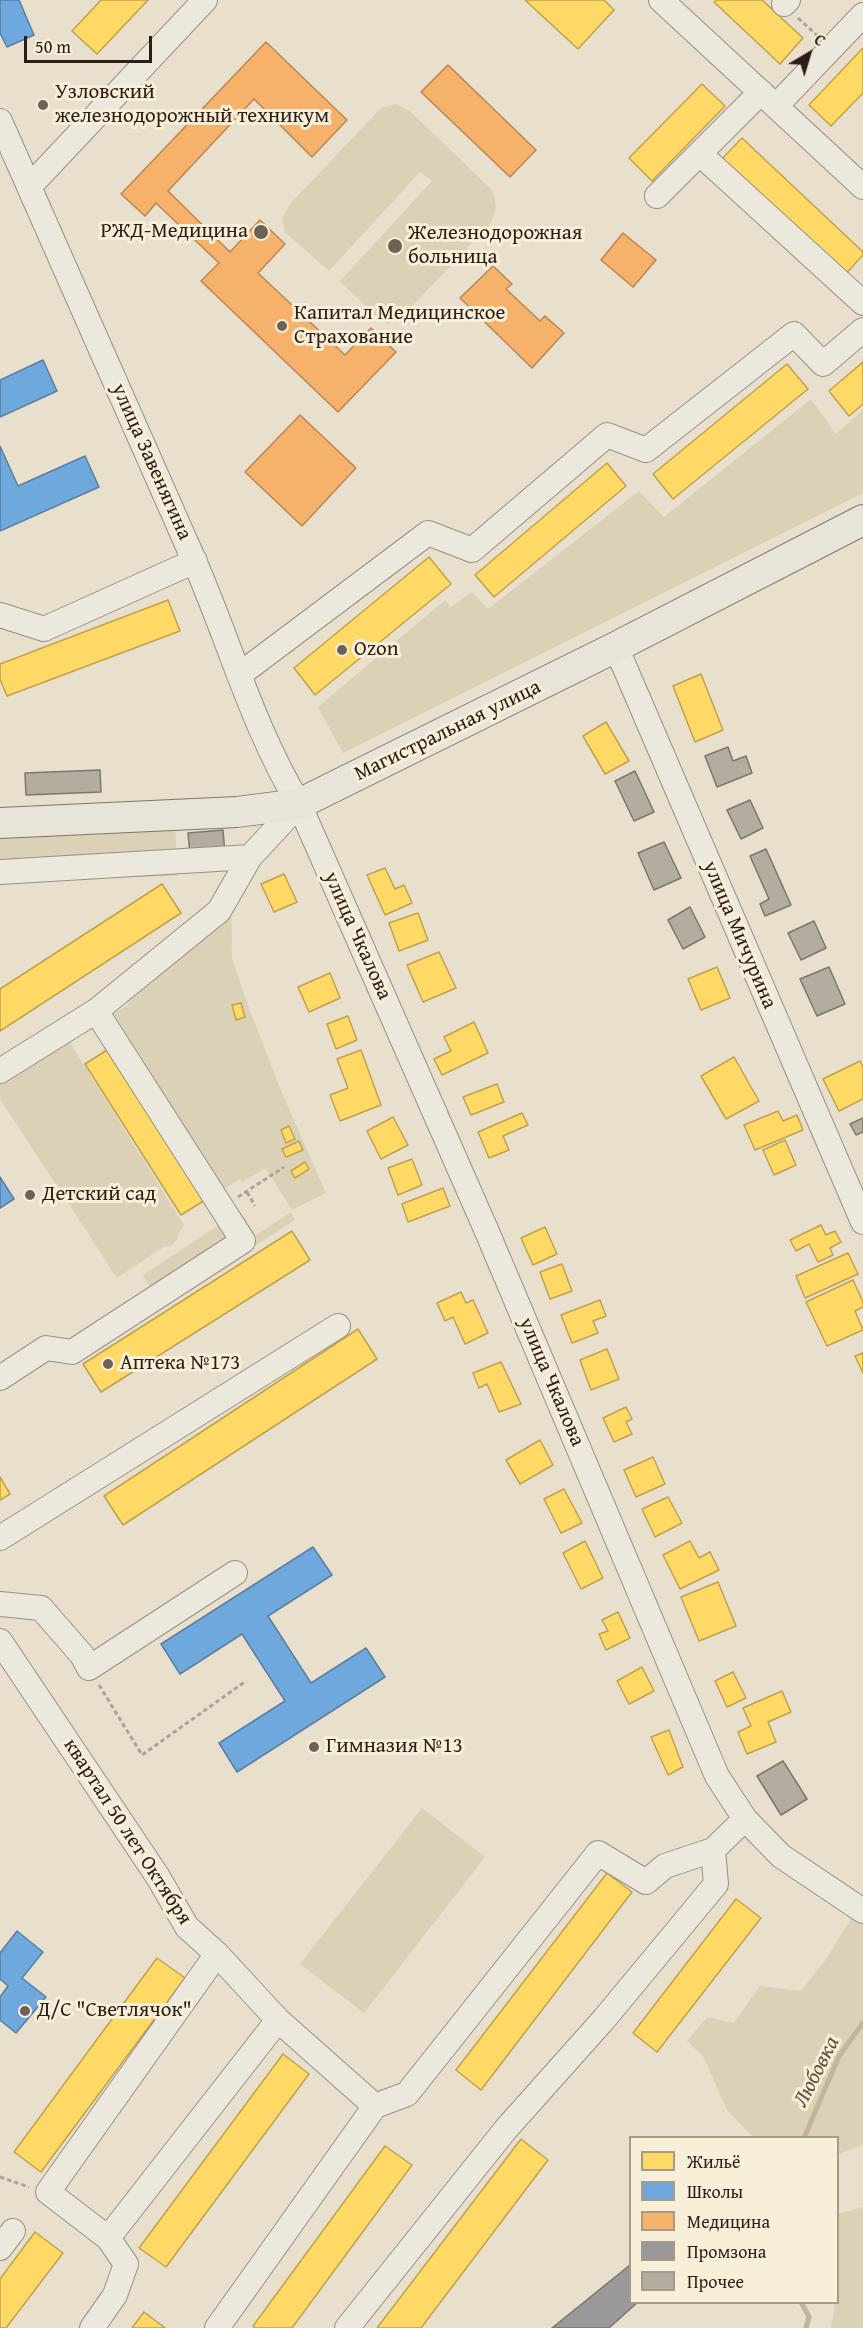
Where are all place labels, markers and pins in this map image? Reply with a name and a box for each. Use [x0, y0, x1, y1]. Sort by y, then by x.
place label: Узловский железнодорожный техникум [55, 80, 329, 130]
marker: Узловский железнодорожный техникум [36, 98, 50, 112]
place label: РЖД-Медицина [101, 219, 248, 245]
place label: Железнодорожная больница [408, 221, 582, 271]
marker: РЖД-Медицина [252, 223, 270, 241]
marker: Железнодорожная больница [386, 237, 404, 255]
place label: Капитал Медицинское Страхование [294, 301, 505, 351]
marker: Капитал Медицинское Страхование [275, 319, 289, 333]
place label: Ozon [354, 637, 398, 663]
marker: Ozon [335, 643, 349, 657]
place label: Детский сад [42, 1182, 156, 1208]
marker: Детский сад [23, 1188, 37, 1202]
place label: Аптека №173 [120, 1351, 240, 1377]
marker: Аптека №173 [101, 1357, 115, 1371]
place label: Гимназия №13 [326, 1734, 463, 1760]
marker: Гимназия №13 [307, 1740, 321, 1754]
place label: Д/С "Светлячок" [37, 1998, 192, 2024]
marker: Д/С "Светлячок" [18, 2004, 32, 2018]

